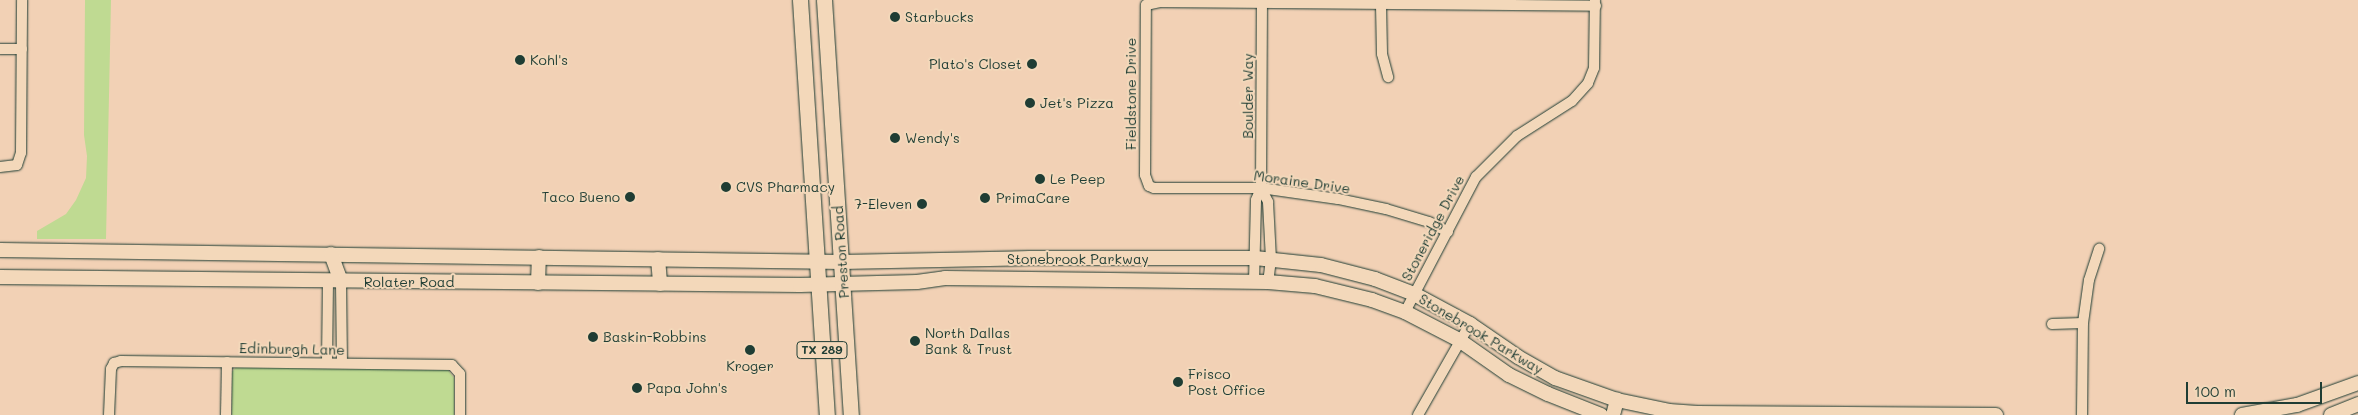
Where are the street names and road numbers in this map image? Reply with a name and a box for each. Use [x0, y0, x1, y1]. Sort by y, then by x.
street label: Fieldstone Drive [1123, 38, 1139, 150]
street label: Boulder Way [1240, 53, 1256, 139]
street label: Moraine Drive [1253, 167, 1351, 197]
street label: Stoneridge Drive [1398, 172, 1468, 284]
street label: Preston Road [829, 205, 853, 299]
street label: Stonebrook Parkway [1007, 251, 1149, 267]
street label: Rolater Road [364, 274, 454, 290]
street label: Stonebrook Parkway [1416, 290, 1546, 378]
street label: Edinburgh Lane [239, 340, 345, 358]
road number: TX 289 [796, 340, 848, 360]

